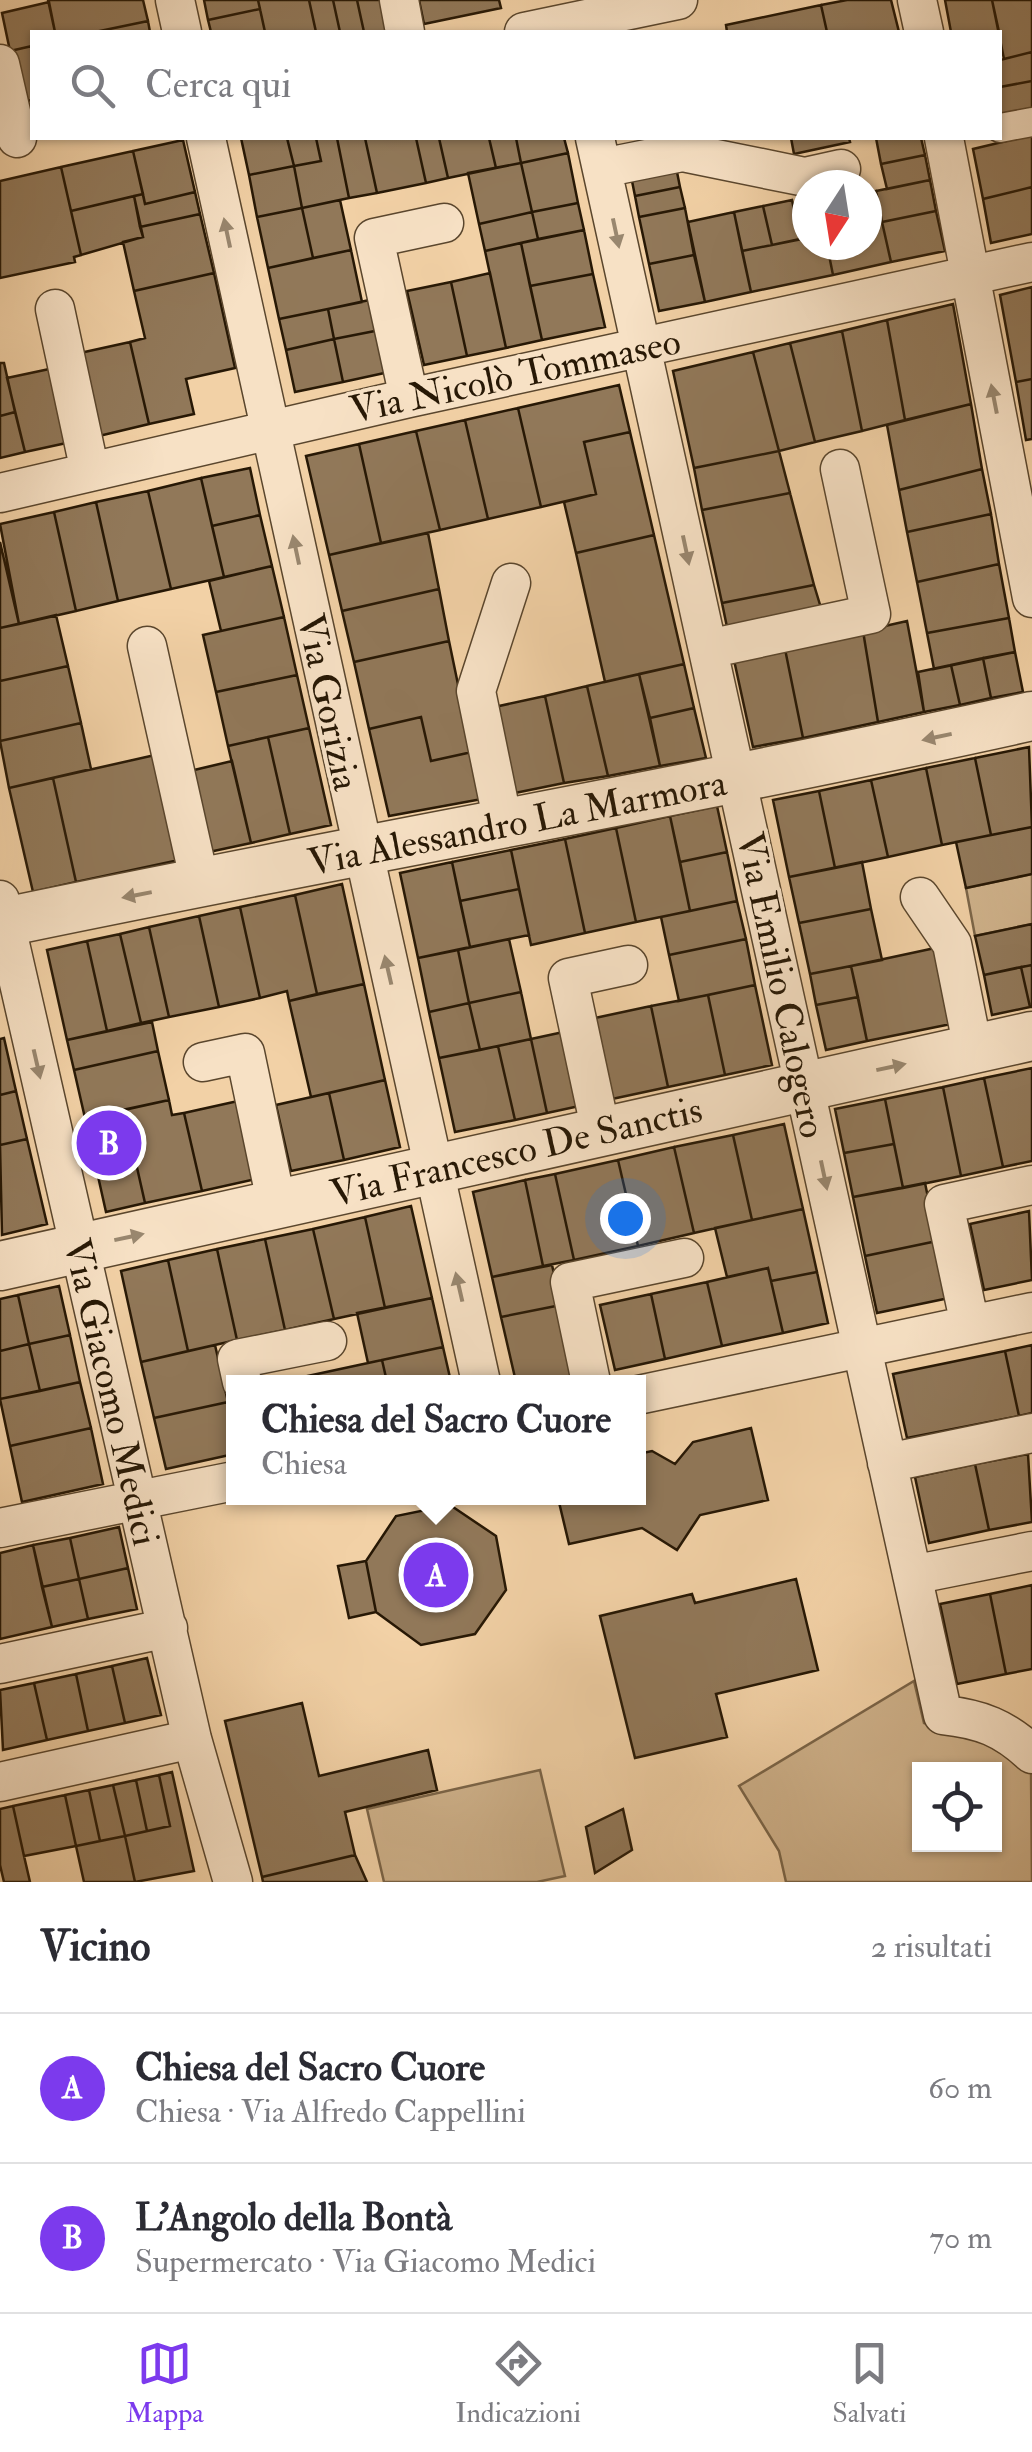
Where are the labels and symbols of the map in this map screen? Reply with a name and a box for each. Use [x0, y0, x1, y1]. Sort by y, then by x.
north arrow [792, 170, 882, 260]
one-way arrow [218, 217, 234, 248]
one-way arrow [609, 218, 624, 249]
street label: Via Nicolò Tommaseo [346, 318, 685, 434]
one-way arrow [986, 383, 1001, 414]
one-way arrow [287, 534, 303, 565]
one-way arrow [679, 535, 695, 566]
street label: Via Gorizia [286, 610, 370, 795]
one-way arrow [921, 730, 952, 745]
street label: Via Alessandro La Marmora [304, 759, 731, 887]
street label: Via Emilio Calogero [725, 828, 837, 1143]
one-way arrow [122, 888, 153, 904]
one-way arrow [380, 954, 395, 985]
one-way arrow [30, 1048, 45, 1079]
one-way arrow [875, 1059, 906, 1074]
street label: Via Francesco De Sanctis [326, 1086, 707, 1218]
pin: B [76, 1106, 142, 1180]
one-way arrow [817, 1160, 832, 1191]
your location [600, 1193, 651, 1244]
one-way arrow [114, 1229, 145, 1244]
street label: Via Giacomo Medici [52, 1234, 170, 1550]
one-way arrow [451, 1271, 466, 1302]
pin: A [404, 1538, 468, 1612]

